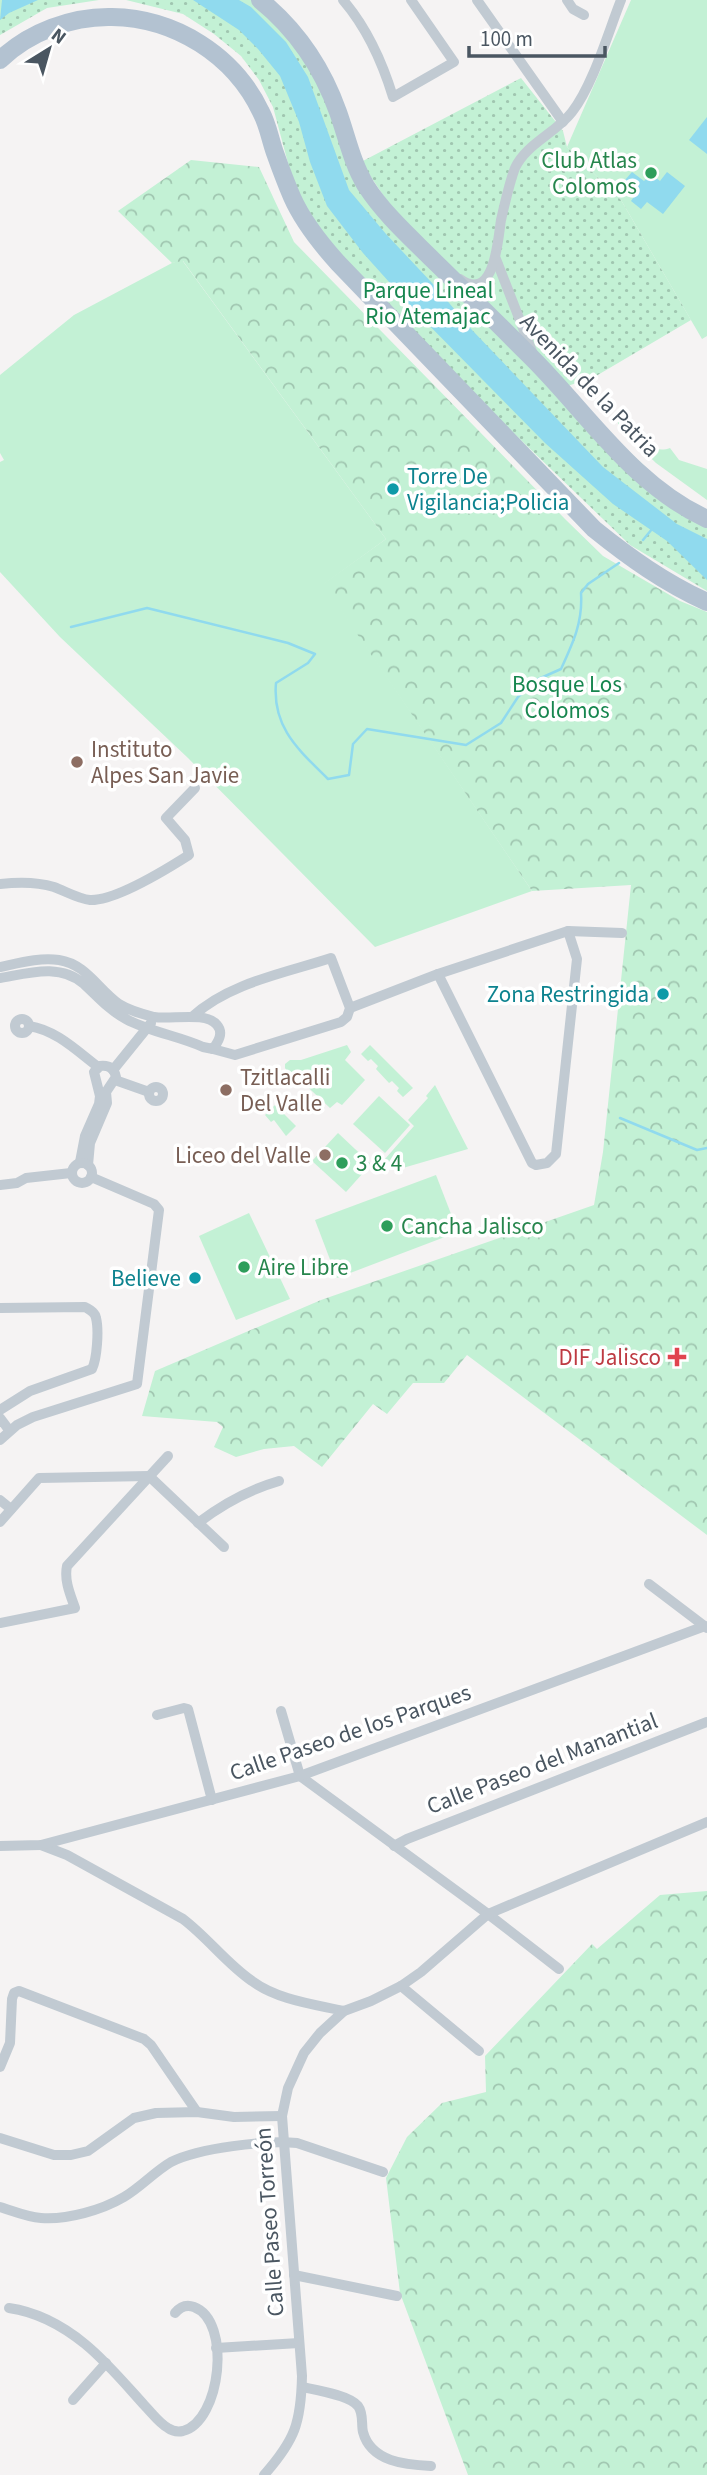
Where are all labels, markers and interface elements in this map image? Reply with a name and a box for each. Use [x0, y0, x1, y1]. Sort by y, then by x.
north arrow [14, 14, 84, 84]
scale bar [469, 14, 606, 58]
text: N [45, 22, 72, 51]
text: 100 m [480, 24, 533, 54]
place label: Club Atlas Colomos [541, 144, 637, 203]
marker: Club Atlas Colomos [643, 165, 659, 181]
park label: Parque Lineal Rio Atemajac [363, 274, 493, 333]
street label: Avenida de la Patria [512, 306, 667, 465]
place label: Torre De Vigilancia;Policia [407, 460, 569, 519]
marker: Torre De Vigilancia;Policia [385, 481, 401, 497]
park label: Bosque Los Colomos [512, 668, 622, 727]
place label: Instituto Alpes San Javie [91, 733, 239, 792]
marker: Instituto Alpes San Javie [69, 754, 85, 770]
place label: Zona Restringida [487, 978, 649, 1011]
marker: Zona Restringida [655, 986, 671, 1002]
place label: Tzitlacalli Del Valle [240, 1061, 331, 1120]
marker: Tzitlacalli Del Valle [218, 1082, 234, 1098]
place label: Liceo del Valle [175, 1139, 311, 1172]
marker: Liceo del Valle [317, 1147, 333, 1163]
place label: 3 & 4 [356, 1147, 402, 1180]
marker: 3 & 4 [334, 1155, 350, 1171]
place label: Cancha Jalisco [401, 1210, 544, 1243]
marker: Cancha Jalisco [379, 1218, 395, 1234]
place label: Aire Libre [258, 1251, 349, 1284]
marker: Aire Libre [236, 1259, 252, 1275]
place label: Believe [111, 1262, 181, 1295]
marker: Believe [187, 1270, 203, 1286]
place label: DIF Jalisco [559, 1341, 661, 1374]
marker: DIF Jalisco [667, 1347, 687, 1367]
street label: Calle Paseo de los Parques [225, 1676, 475, 1789]
street label: Calle Paseo del Manantial [422, 1704, 662, 1823]
street label: Calle Paseo Torreón [246, 2126, 293, 2318]

